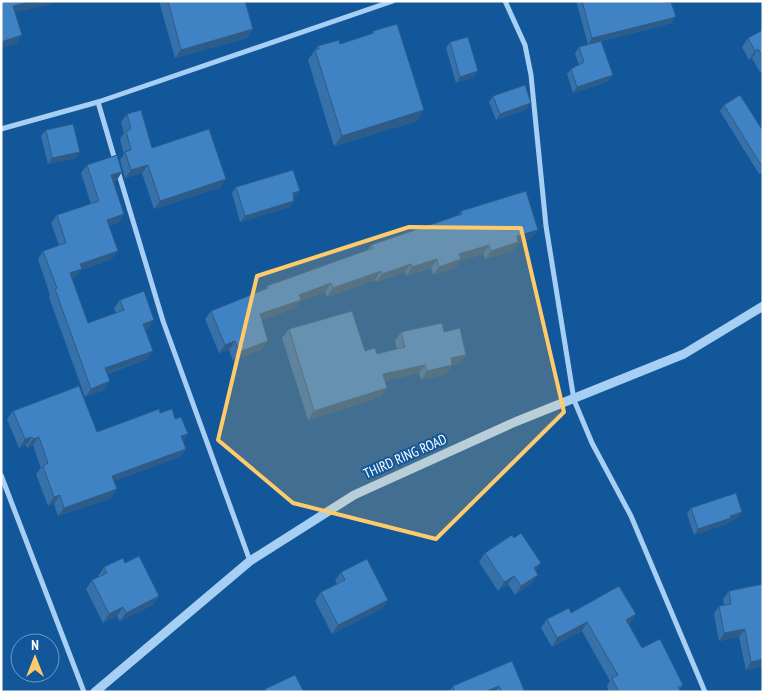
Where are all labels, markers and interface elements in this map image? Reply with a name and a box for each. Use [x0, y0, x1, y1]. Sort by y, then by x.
street label: THIRD RING ROAD [361, 430, 449, 482]
north arrow [10, 633, 60, 683]
text: N [31, 636, 39, 654]

